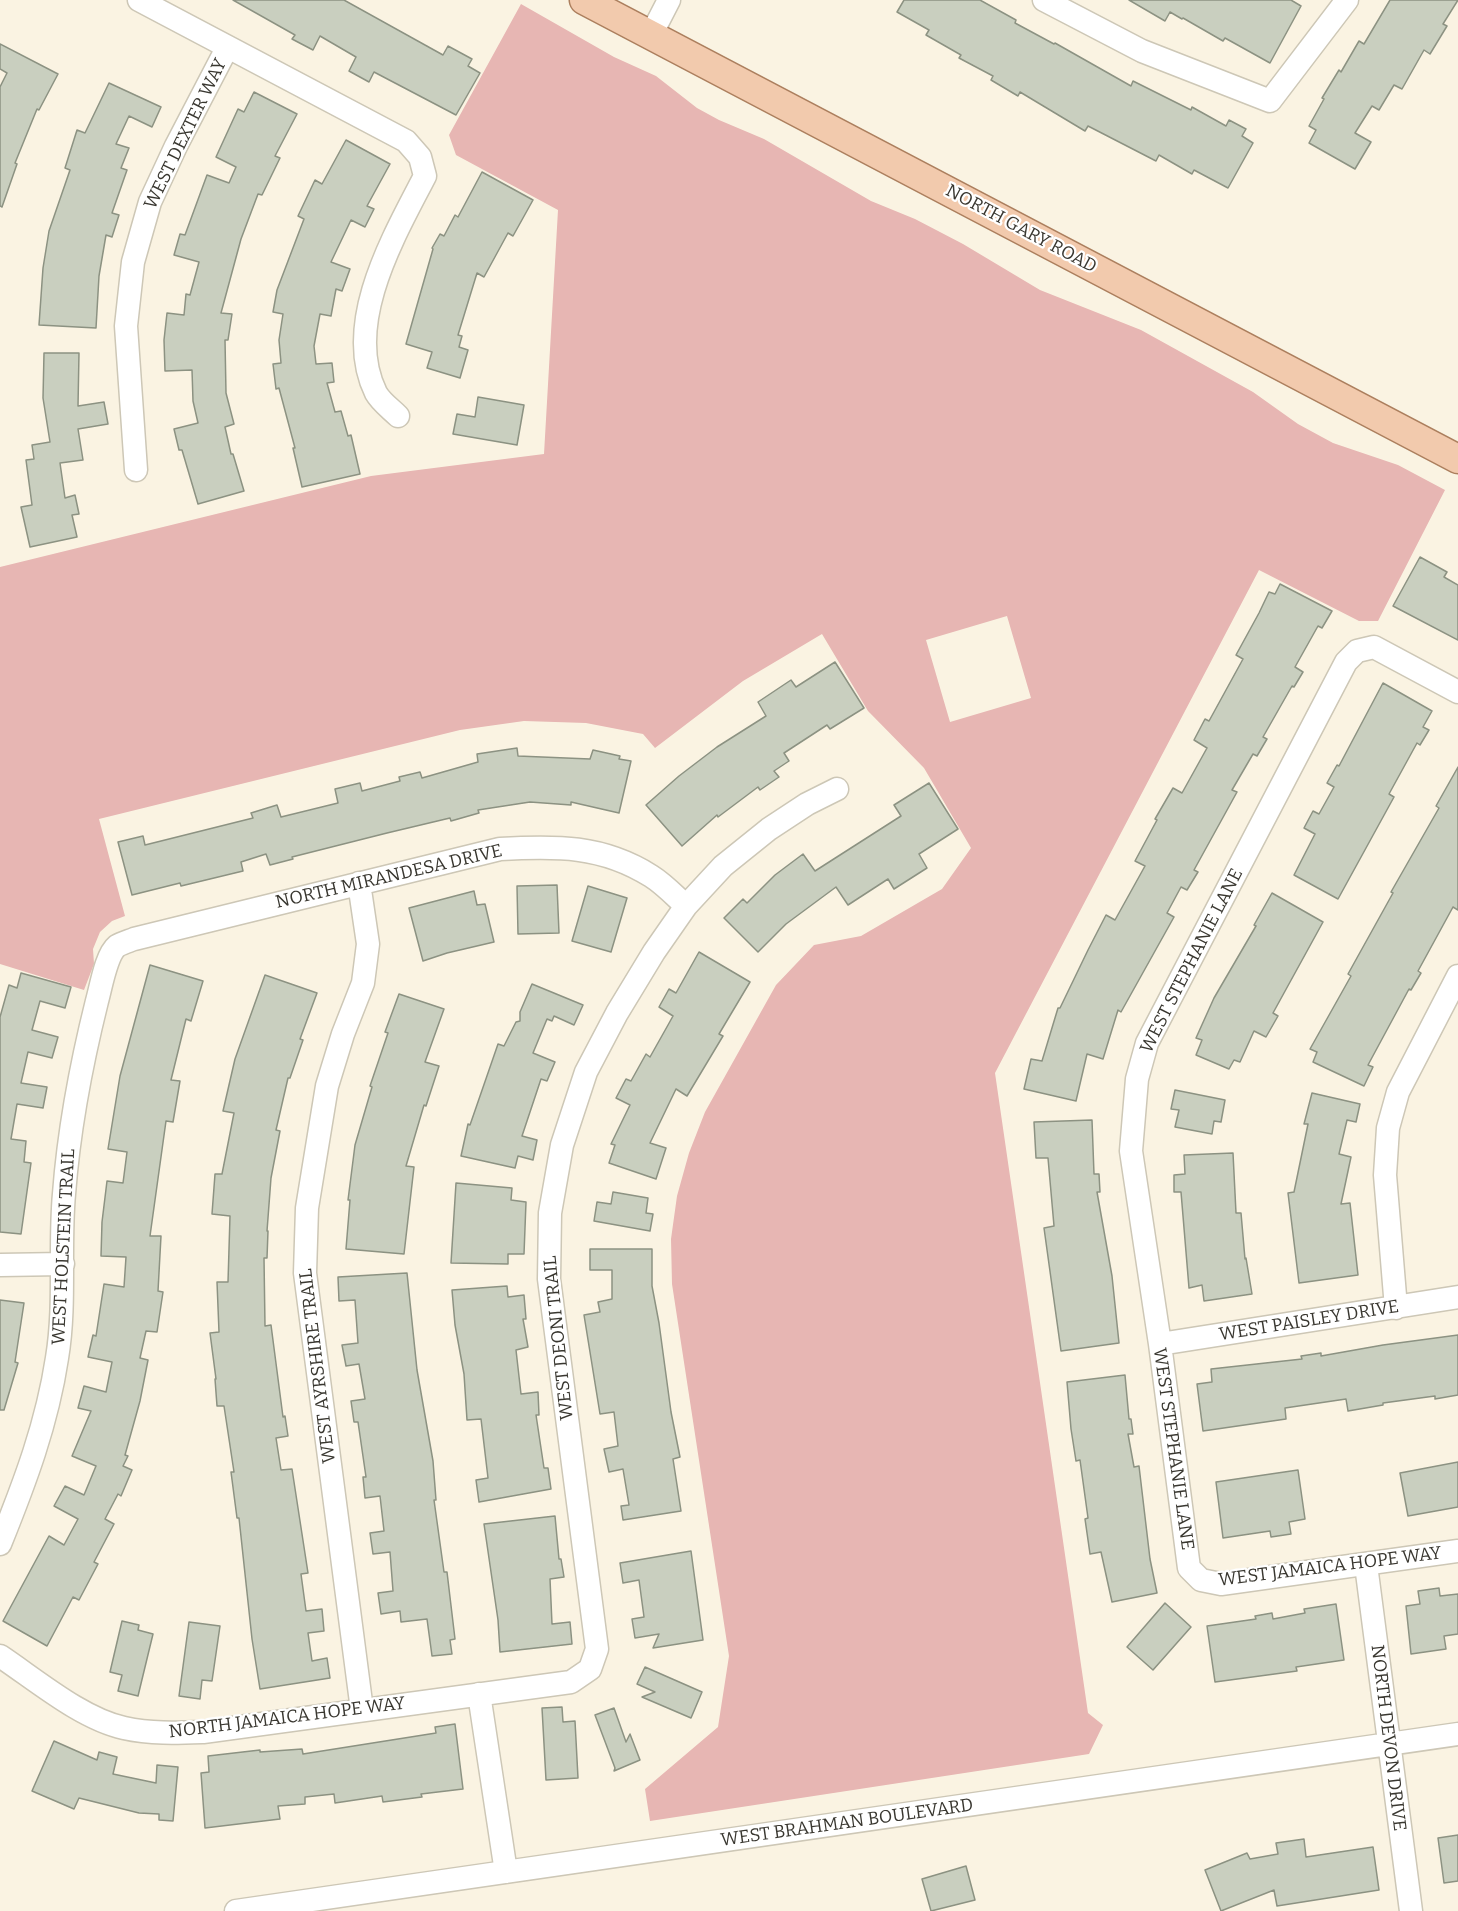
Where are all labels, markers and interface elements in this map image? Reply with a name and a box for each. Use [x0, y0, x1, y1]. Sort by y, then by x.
street label: WEST DEXTER WAY [140, 55, 232, 213]
street label: NORTH GARY ROAD [942, 180, 1100, 278]
street label: NORTH MIRANDESA DRIVE [274, 840, 504, 914]
street label: WEST STEPHANIE LANE [1136, 865, 1248, 1057]
street label: WEST HOLSTEIN TRAIL [48, 1148, 80, 1346]
street label: WEST DEONI TRAIL [540, 1255, 578, 1421]
street label: WEST AYRSHIRE TRAIL [295, 1268, 341, 1464]
street label: WEST PAISLEY DRIVE [1218, 1296, 1400, 1346]
street label: WEST STEPHANIE LANE [1148, 1346, 1198, 1552]
street label: WEST JAMAICA HOPE WAY [1217, 1543, 1443, 1591]
street label: NORTH DEVON DRIVE [1366, 1644, 1410, 1832]
street label: NORTH JAMAICA HOPE WAY [168, 1693, 406, 1743]
street label: WEST BRAHMAN BOULEVARD [719, 1795, 975, 1851]

